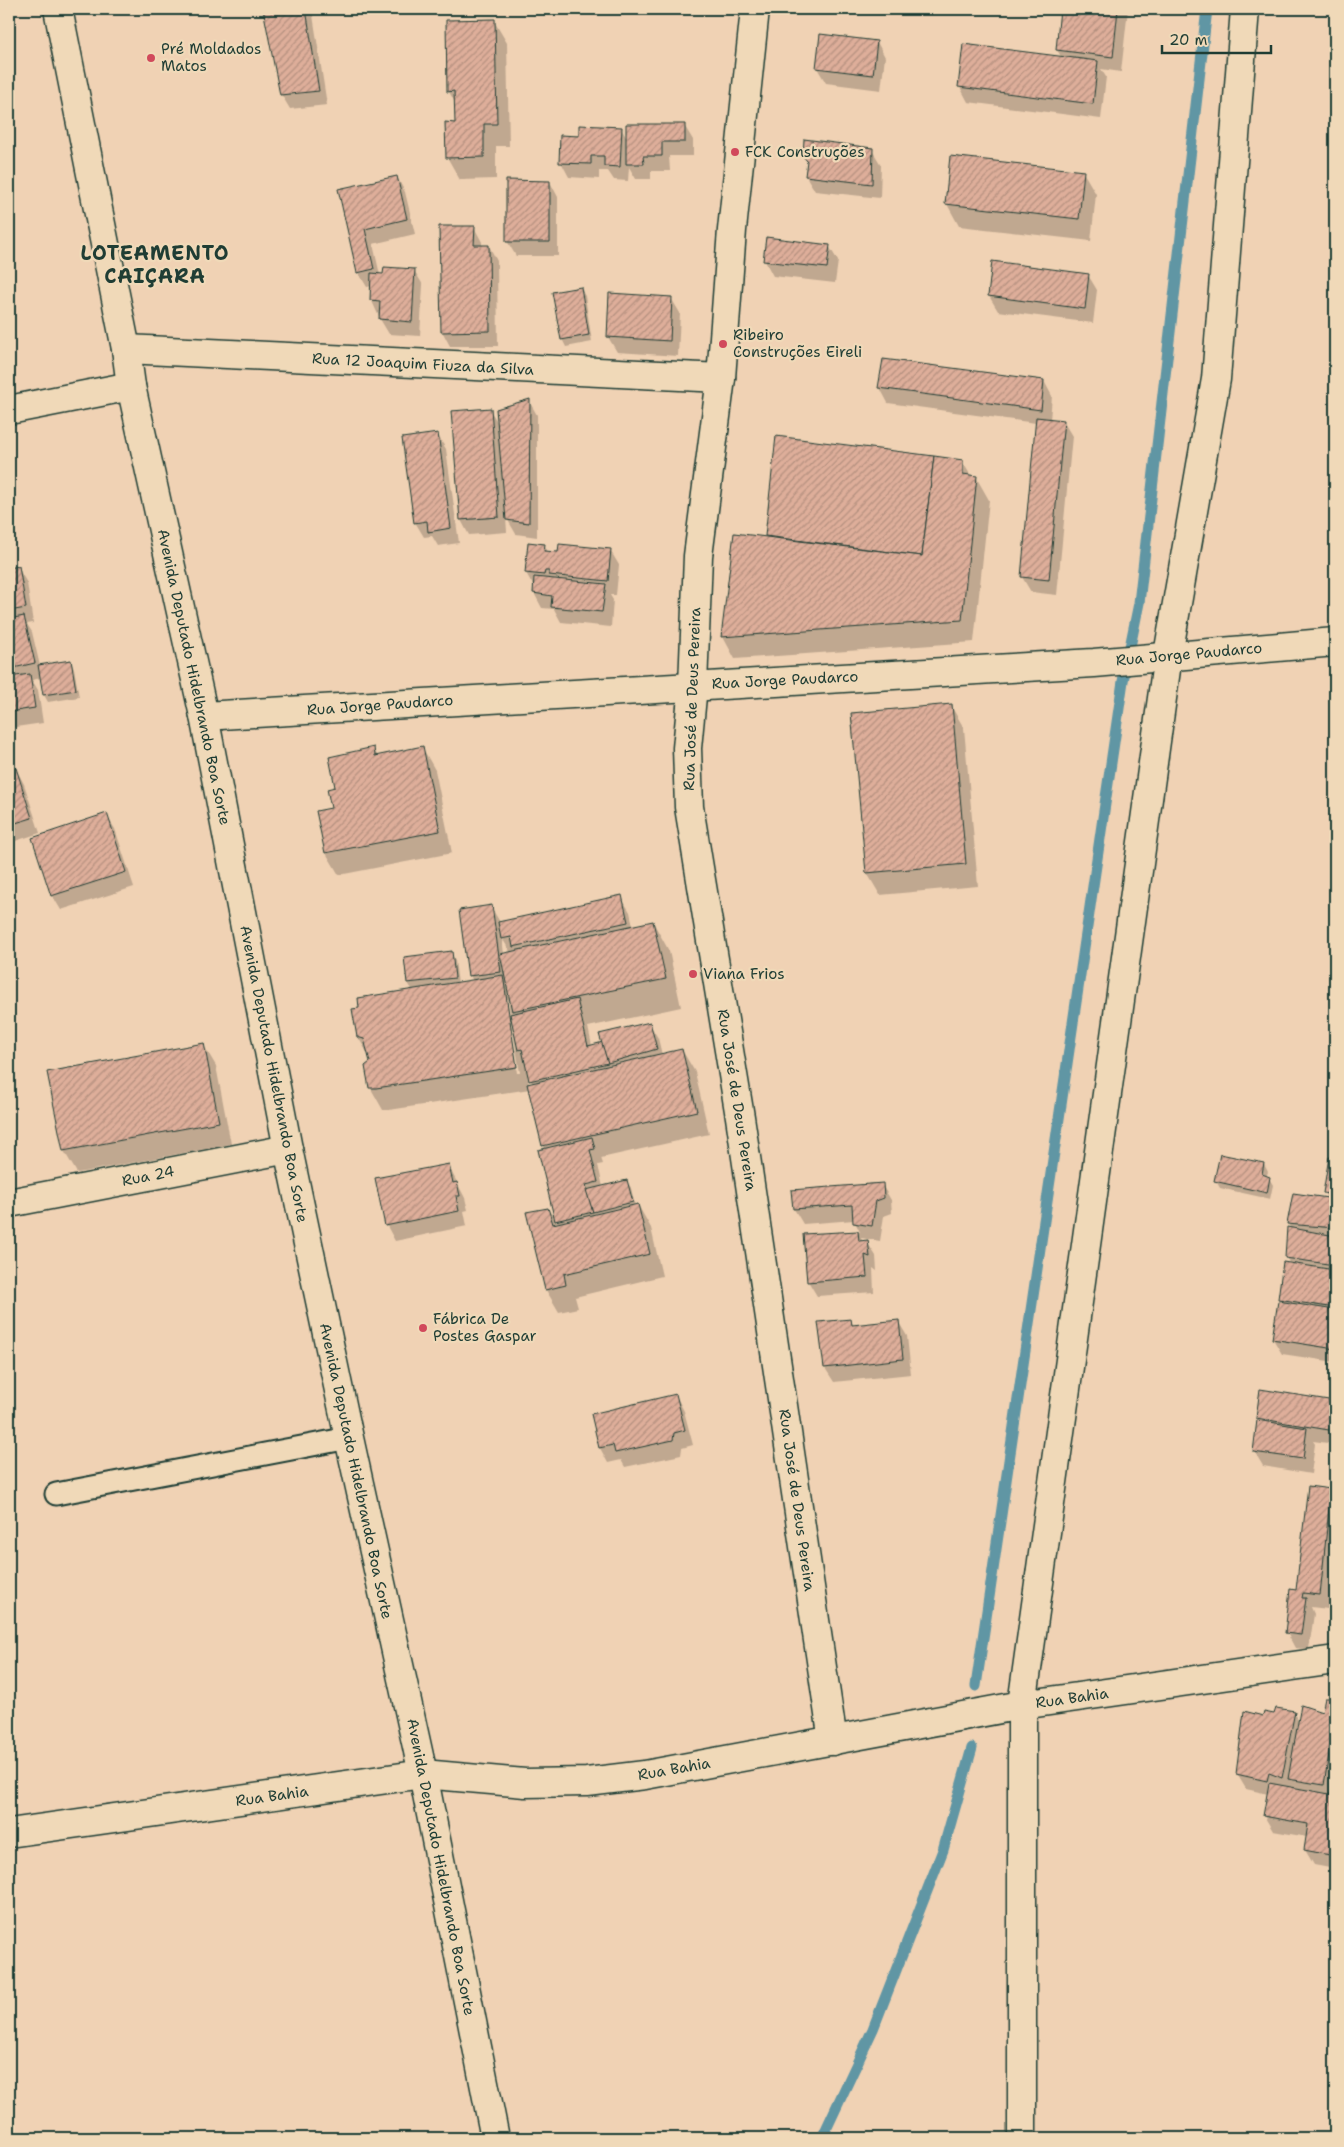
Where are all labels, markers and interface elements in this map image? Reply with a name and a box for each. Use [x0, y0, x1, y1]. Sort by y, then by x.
scale bar [1162, 22, 1270, 54]
text: 20 m [1169, 30, 1208, 50]
place label: Pré Moldados Matos [161, 39, 261, 76]
marker: Pré Moldados Matos [145, 52, 157, 64]
place label: FCK Construções [745, 142, 865, 162]
marker: FCK Construções [729, 146, 741, 158]
district label: LOTEAMENTO CAIÇARA [80, 240, 230, 289]
place label: Ribeiro Construções Eireli [733, 325, 862, 362]
marker: Ribeiro Construções Eireli [717, 338, 729, 350]
street label: Rua 12 Joaquim Fiuza da Silva [312, 348, 535, 380]
street label: Avenida Deputado Hidelbrando Boa Sorte [153, 527, 235, 827]
street label: Rua José de Deus Pereira [679, 606, 705, 791]
street label: Rua Jorge Paudarco [1115, 638, 1263, 670]
street label: Rua Jorge Paudarco [711, 666, 859, 694]
street label: Rua Jorge Paudarco [306, 690, 454, 720]
street label: Avenida Deputado Hidelbrando Boa Sorte [235, 924, 313, 1224]
place label: Viana Frios [703, 964, 785, 984]
marker: Viana Frios [687, 968, 699, 980]
street label: Rua José de Deus Pereira [713, 1008, 761, 1193]
street label: Rua 24 [120, 1161, 176, 1191]
place label: Fábrica De Postes Gaspar [433, 1309, 537, 1346]
street label: Avenida Deputado Hidelbrando Boa Sorte [315, 1321, 397, 1621]
marker: Fábrica De Postes Gaspar [417, 1322, 429, 1334]
street label: Rua José de Deus Pereira [774, 1408, 820, 1593]
street label: Rua Bahia [1034, 1683, 1110, 1713]
street label: Avenida Deputado Hidelbrando Boa Sorte [402, 1717, 480, 2017]
street label: Rua Bahia [636, 1753, 713, 1785]
street label: Rua Bahia [234, 1781, 310, 1811]

